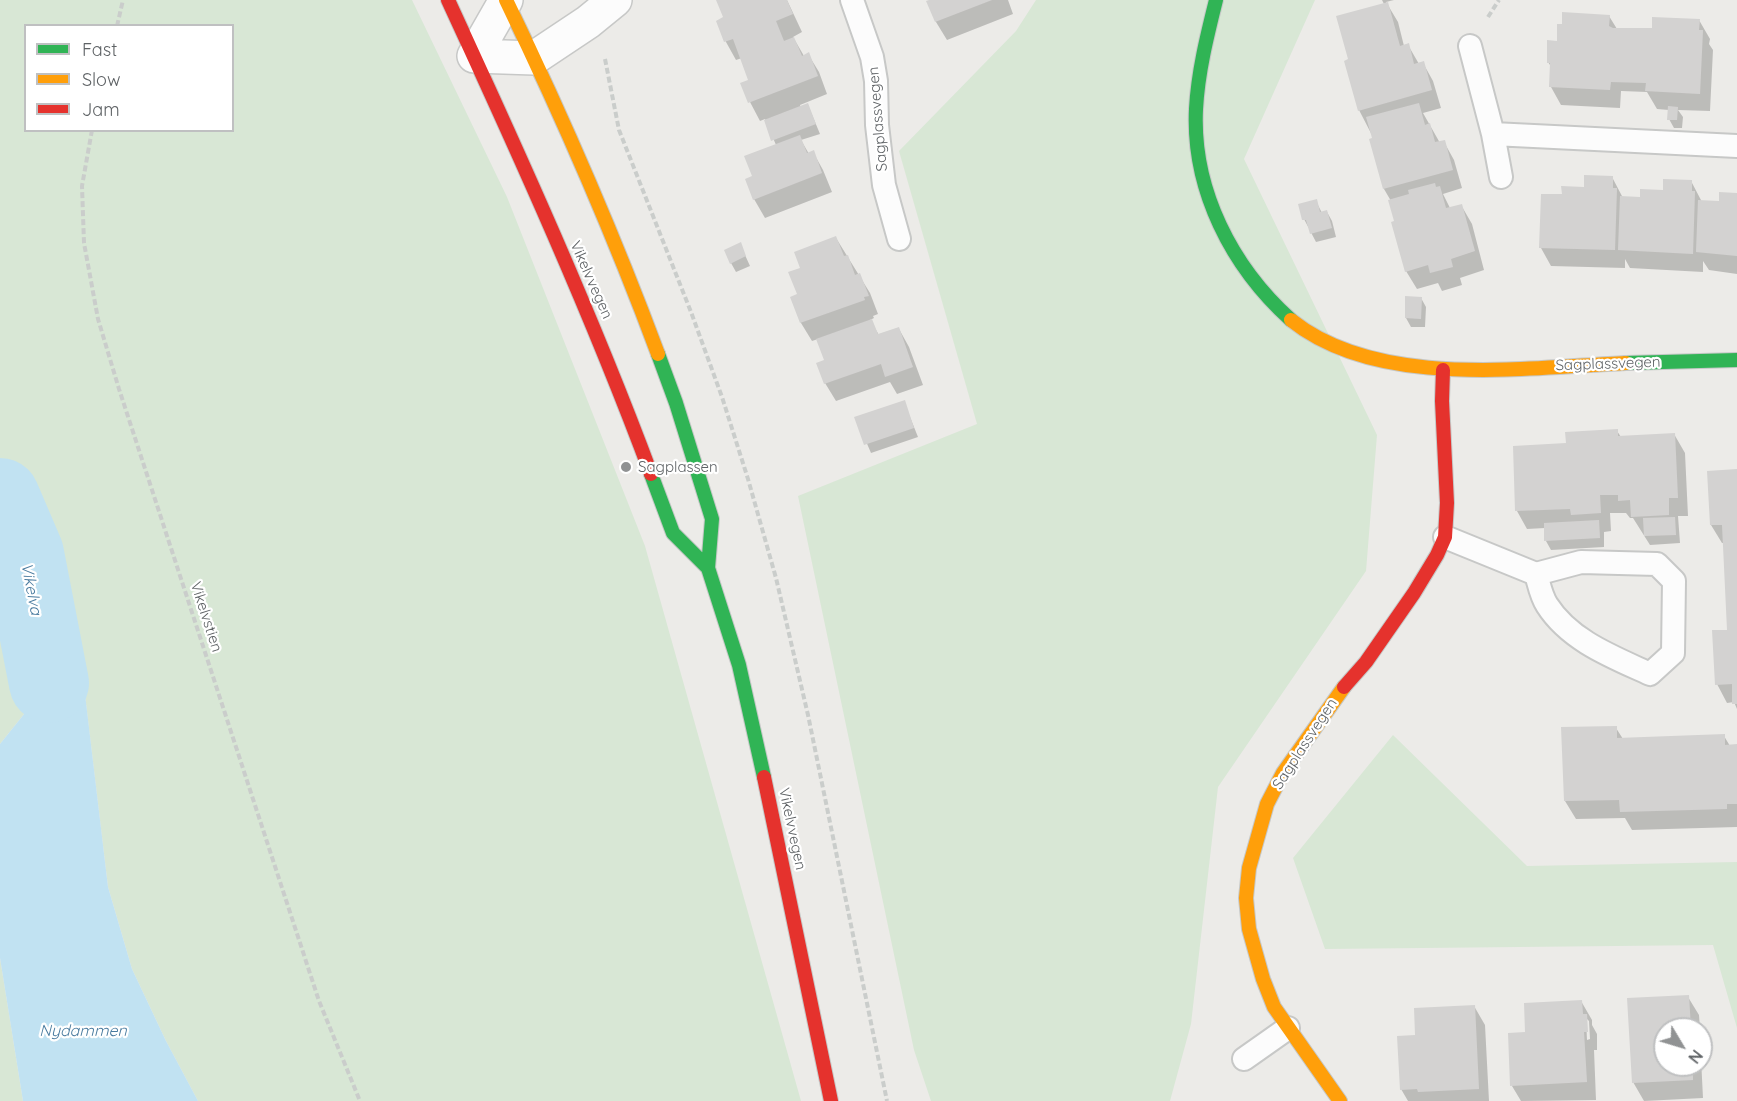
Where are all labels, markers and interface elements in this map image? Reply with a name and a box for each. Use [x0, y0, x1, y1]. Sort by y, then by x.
legend [24, 24, 234, 132]
text: Fast [82, 38, 117, 61]
street label: Sagplassvegen [864, 66, 892, 172]
text: Slow [82, 68, 120, 91]
text: Jam [82, 98, 120, 121]
street label: Vikelvvegen [566, 238, 616, 322]
street label: Sagplassvegen [1555, 353, 1661, 375]
place label: Sagplassen [638, 458, 718, 476]
marker: Sagplassen [619, 460, 633, 474]
water label: Vikelva [17, 561, 45, 617]
street label: Vikelvstien [186, 580, 226, 654]
street label: Sagplassvegen [1269, 695, 1341, 793]
street label: Vikelvvegen [775, 786, 809, 872]
north arrow [1653, 1017, 1713, 1077]
water label: Nydammen [39, 1021, 127, 1041]
text: N [1684, 1046, 1707, 1068]

